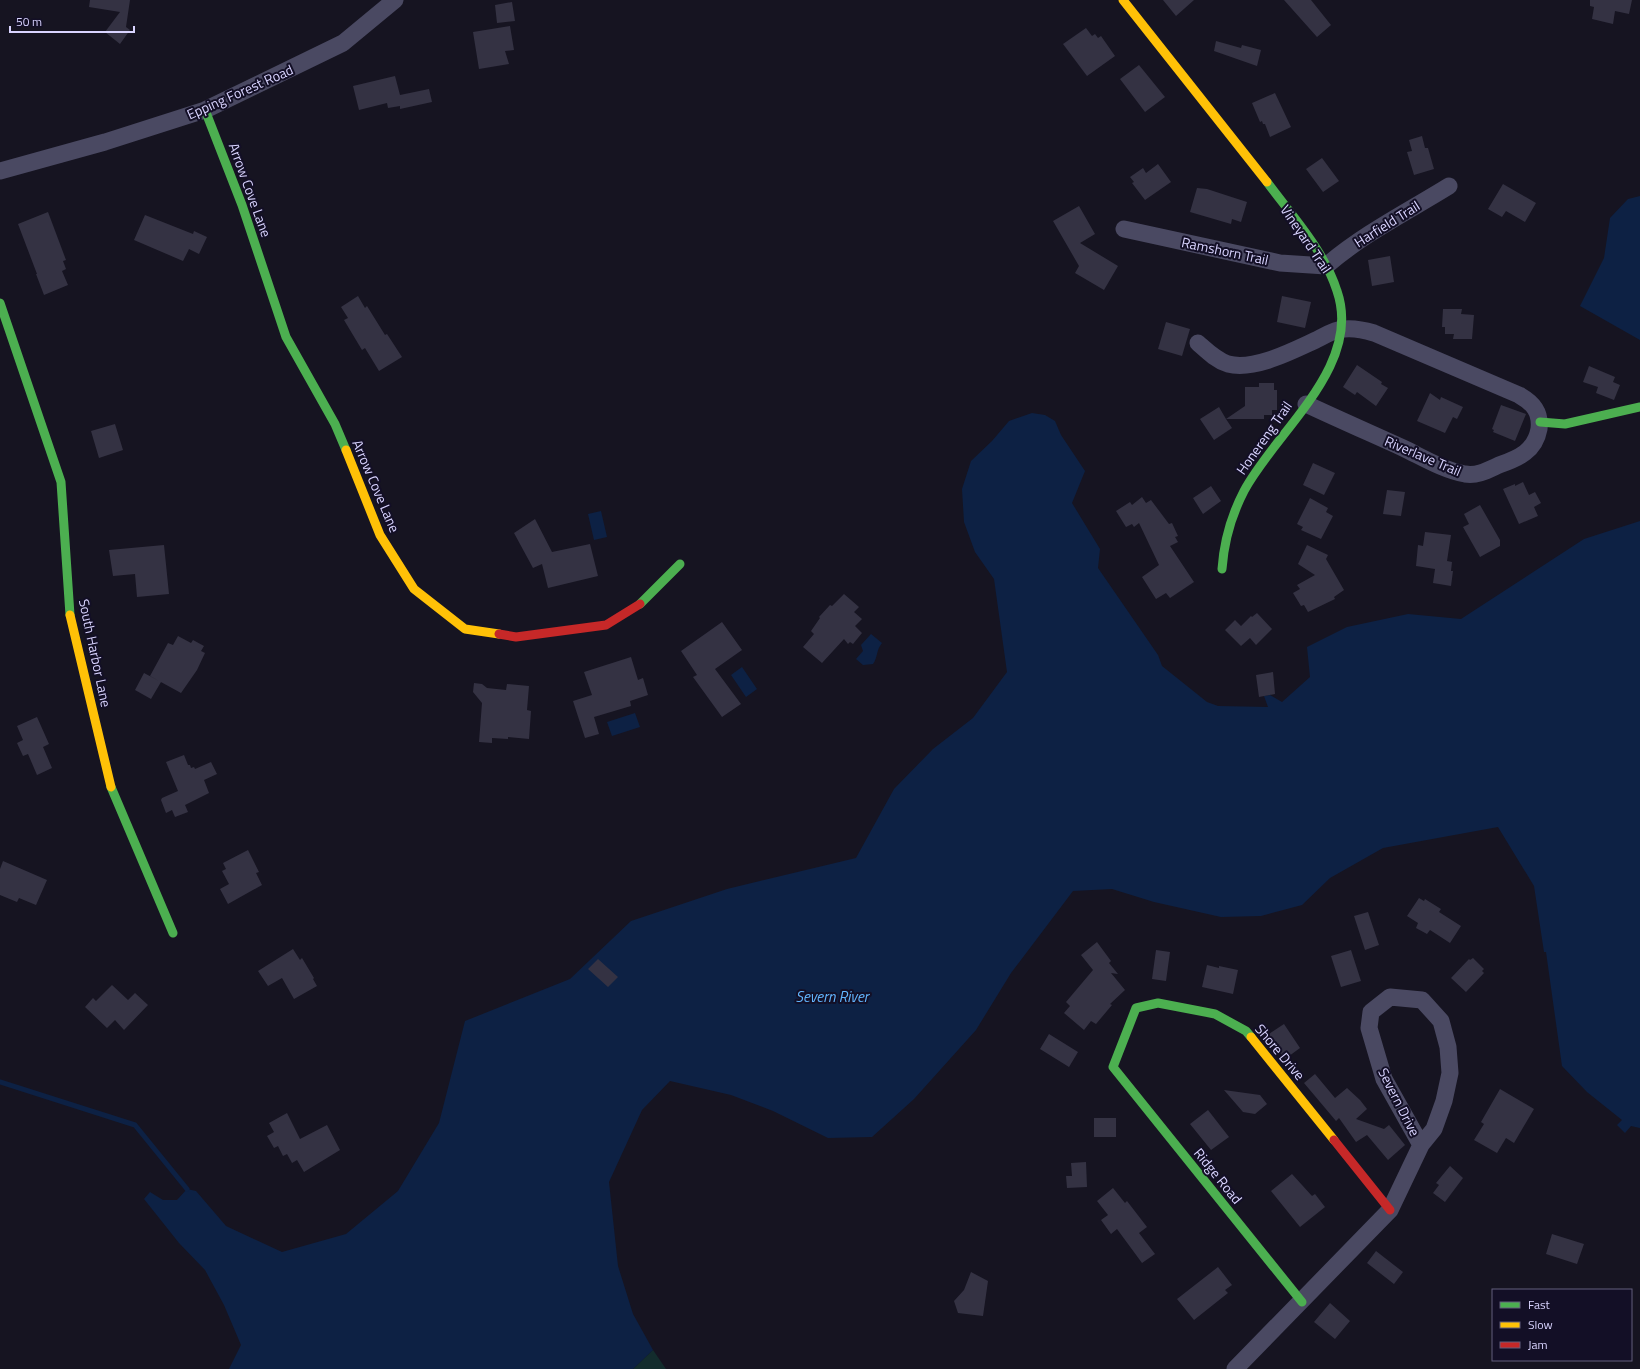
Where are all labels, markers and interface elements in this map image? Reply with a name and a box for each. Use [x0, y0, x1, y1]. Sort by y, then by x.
scale bar [10, 8, 134, 34]
text: 50 m [16, 12, 42, 31]
street label: Epping Forest Road [183, 59, 296, 124]
street label: Arrow Cove Lane [224, 140, 277, 240]
street label: Harfield Trail [1350, 195, 1424, 252]
street label: Vineyard Trail [1276, 200, 1337, 277]
street label: Ramshorn Trail [1180, 231, 1271, 270]
street label: Honereng Trail [1231, 397, 1297, 479]
street label: Riverlave Trail [1382, 430, 1465, 481]
street label: Arrow Cove Lane [347, 436, 405, 535]
street label: South Harbor Lane [74, 597, 117, 709]
water label: Severn River [795, 985, 871, 1008]
street label: Shore Drive [1250, 1019, 1310, 1084]
street label: Severn Drive [1373, 1064, 1426, 1140]
street label: Ridge Road [1189, 1143, 1248, 1208]
legend [1492, 1289, 1632, 1361]
text: Fast [1528, 1295, 1551, 1314]
text: Slow [1528, 1315, 1553, 1334]
text: Jam [1528, 1335, 1548, 1354]

